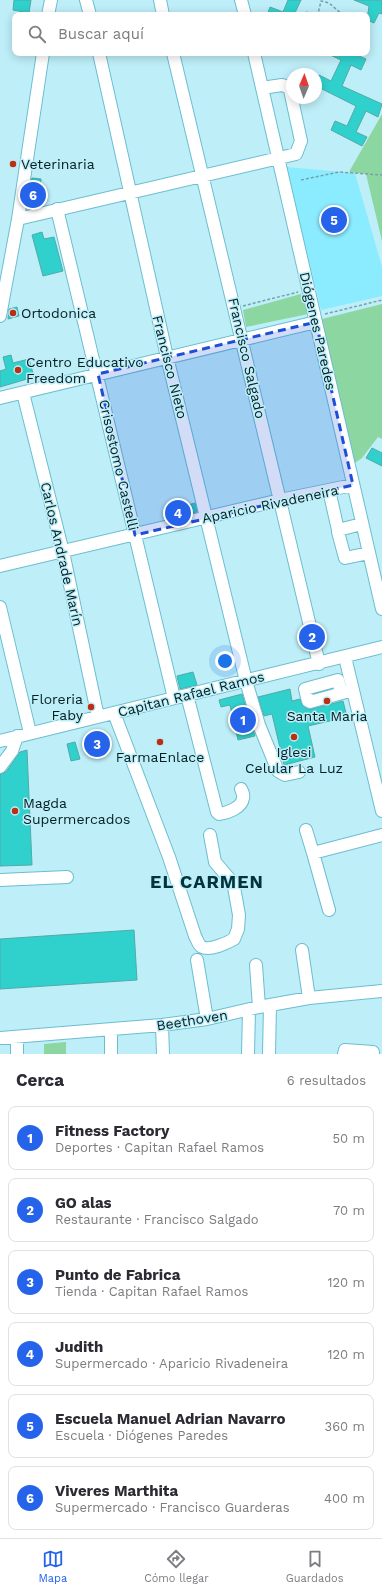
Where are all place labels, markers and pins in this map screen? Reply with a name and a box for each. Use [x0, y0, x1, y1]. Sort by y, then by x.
place label: Veterinaria [21, 156, 95, 172]
marker: Veterinaria [8, 159, 18, 169]
pin: 6 [20, 180, 46, 210]
pin: 5 [321, 205, 347, 235]
place label: Ortodonica [21, 305, 96, 321]
marker: Ortodonica [8, 308, 18, 318]
place label: Centro Educativo Freedom [26, 354, 144, 386]
marker: Centro Educativo Freedom [13, 365, 23, 375]
pin: 4 [165, 498, 191, 528]
pin: 2 [299, 622, 325, 652]
place label: Floreria Faby [31, 691, 84, 723]
marker: Santa Maria [322, 696, 332, 706]
marker: Floreria Faby [86, 702, 96, 712]
pin: 1 [230, 705, 256, 735]
place label: Santa Maria [287, 708, 367, 724]
pin: 3 [84, 729, 110, 759]
marker: Iglesi Celular La Luz [289, 732, 299, 742]
marker: FarmaEnlace [155, 737, 165, 747]
place label: Iglesi Celular La Luz [245, 744, 343, 776]
place label: FarmaEnlace [116, 749, 204, 765]
place label: Magda Supermercados [23, 795, 130, 827]
marker: Magda Supermercados [10, 806, 20, 816]

